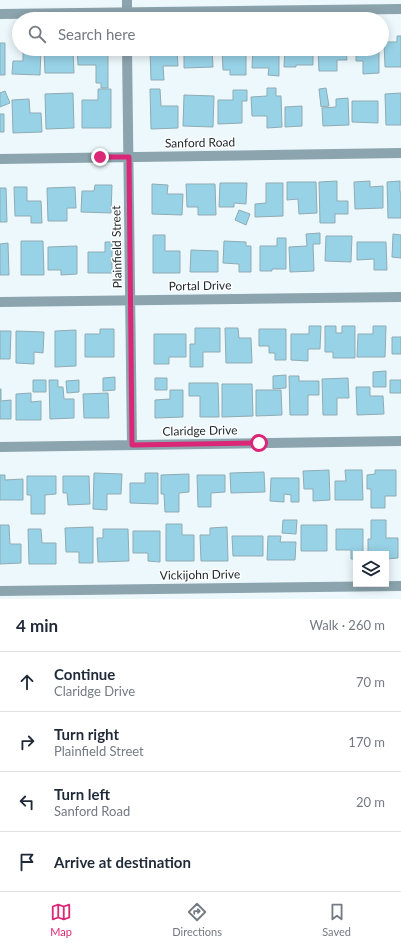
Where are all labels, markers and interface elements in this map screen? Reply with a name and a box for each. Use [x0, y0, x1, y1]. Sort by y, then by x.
search box [12, 12, 389, 56]
icon: search [26, 23, 48, 45]
text: Search here [58, 25, 135, 43]
street label: Sanford Road [165, 134, 235, 151]
route end [91, 148, 109, 166]
street label: Plainfield Street [108, 205, 125, 289]
street label: Portal Drive [168, 277, 232, 294]
street label: Claridge Drive [162, 422, 238, 439]
route start [250, 434, 268, 452]
map controls [353, 551, 389, 587]
button: layers [353, 551, 389, 587]
street label: Vickijohn Drive [160, 566, 240, 583]
text: 4 min [16, 615, 58, 636]
text: Walk · 260 m [309, 617, 385, 633]
text: Continue [54, 665, 115, 683]
icon: ahead [16, 671, 38, 693]
text: 70 m [356, 674, 385, 690]
text: Claridge Drive [54, 683, 135, 699]
text: Turn right [54, 725, 119, 743]
icon: right [16, 731, 38, 753]
text: 170 m [348, 734, 385, 750]
text: Plainfield Street [54, 743, 144, 759]
text: Turn left [54, 785, 110, 803]
icon: left [16, 791, 38, 813]
text: 20 m [356, 794, 385, 810]
text: Sanford Road [54, 803, 130, 819]
icon: arrive [16, 851, 38, 873]
text: Arrive at destination [54, 853, 191, 871]
tab: Map [50, 901, 72, 938]
tab: Directions [172, 901, 222, 938]
tab: Saved [322, 901, 351, 938]

